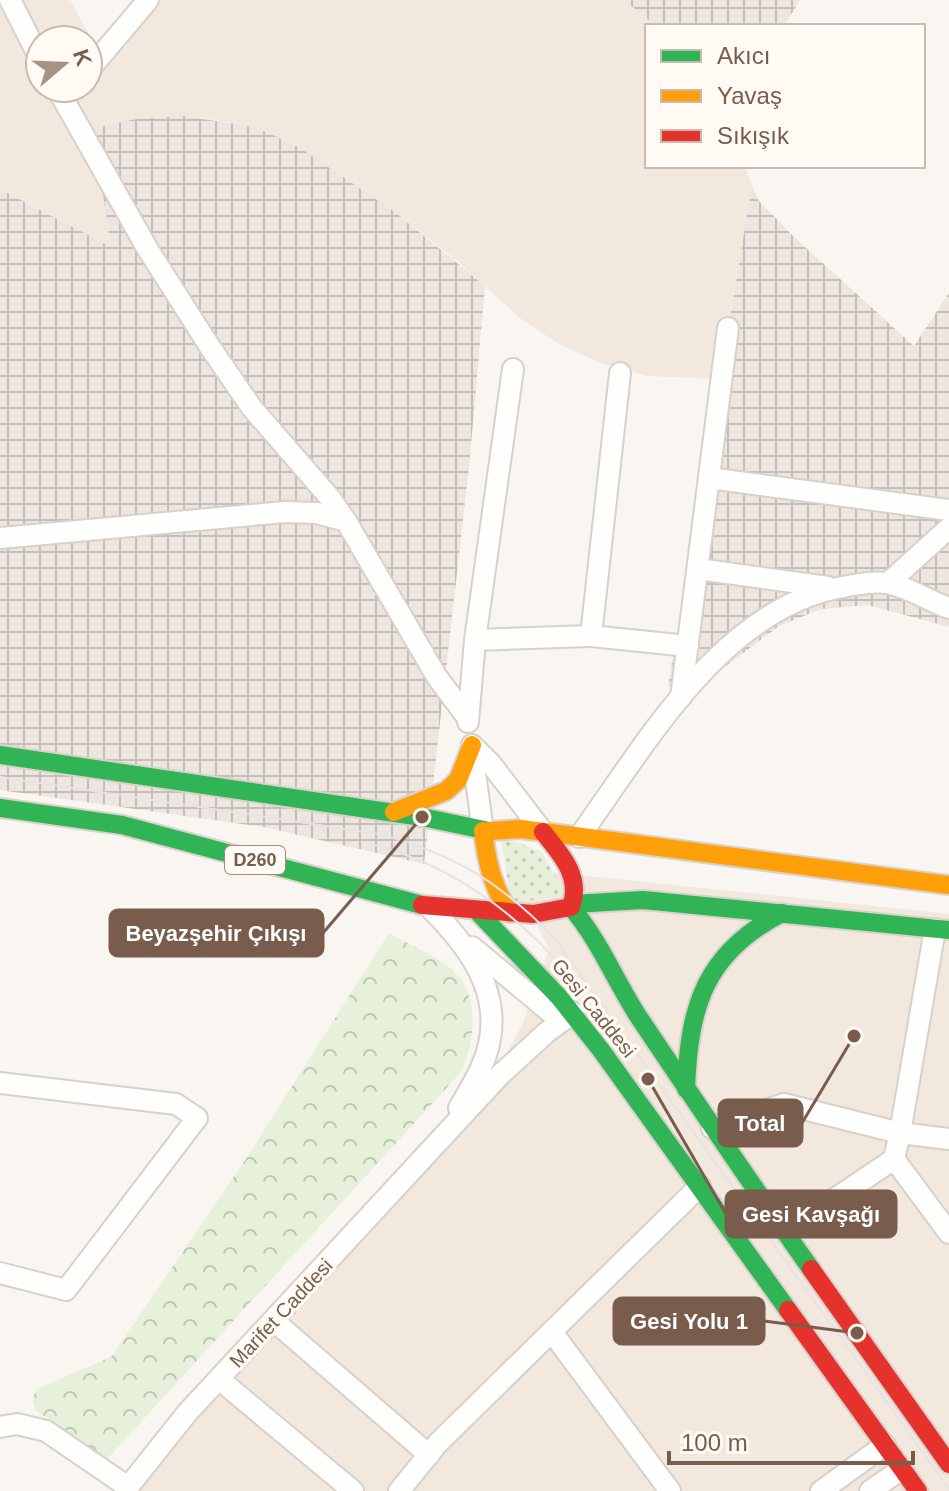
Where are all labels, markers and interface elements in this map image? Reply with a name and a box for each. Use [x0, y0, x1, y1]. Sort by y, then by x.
north arrow [24, 24, 104, 104]
legend [645, 24, 925, 168]
text: Akıcı [717, 42, 770, 69]
text: K [68, 46, 97, 69]
text: Yavaş [717, 82, 782, 109]
text: Sıkışık [717, 122, 790, 149]
road number: D260 [225, 846, 285, 874]
callout: Beyazşehir Çıkışı [110, 910, 323, 956]
text: Beyazşehir Çıkışı [126, 921, 306, 946]
street label: Gesi Caddesi [548, 954, 640, 1062]
callout: Total [719, 1100, 802, 1146]
text: Total [735, 1111, 785, 1136]
callout: Gesi Kavşağı [726, 1191, 896, 1237]
text: Gesi Kavşağı [742, 1202, 880, 1227]
street label: Marifet Caddesi [225, 1254, 337, 1372]
callout: Gesi Yolu 1 [614, 1298, 764, 1344]
text: Gesi Yolu 1 [630, 1309, 748, 1334]
scale bar [669, 1415, 913, 1465]
text: 100 m [681, 1429, 748, 1456]

